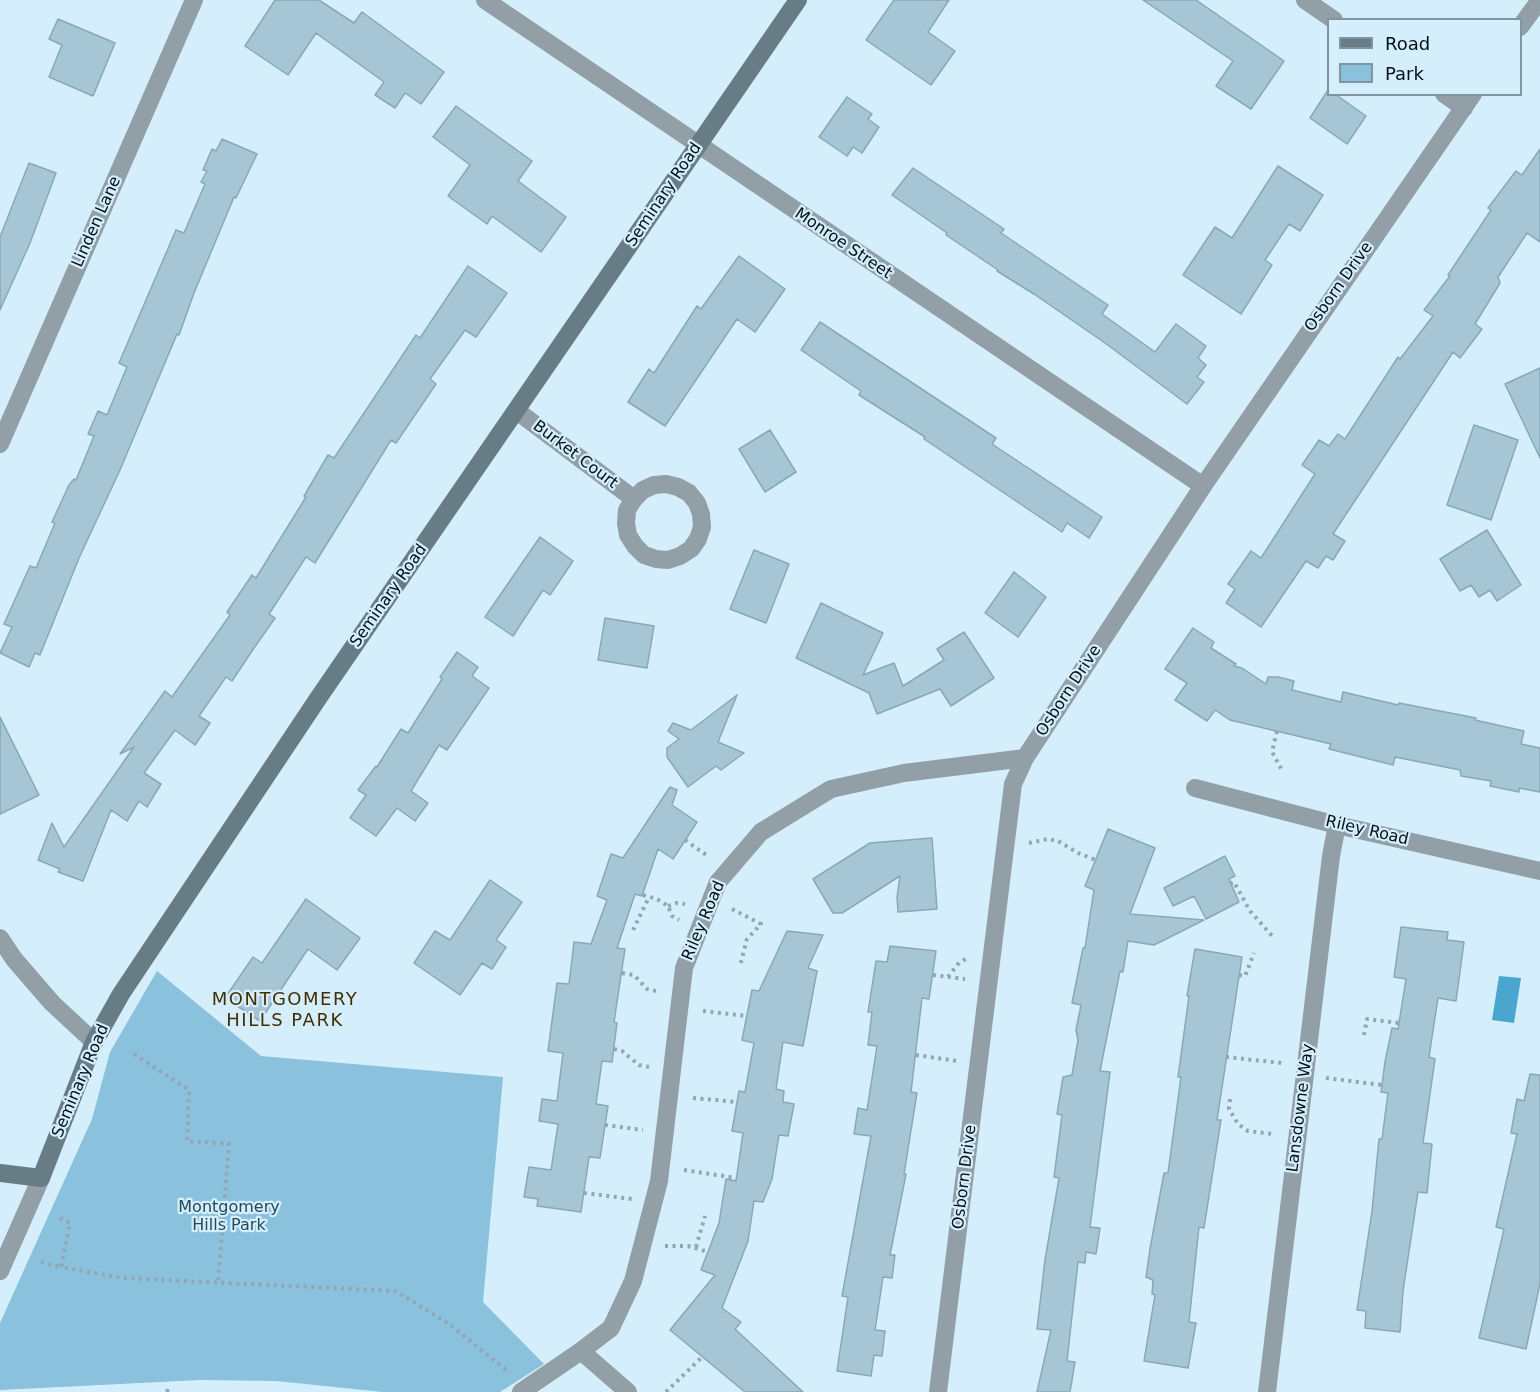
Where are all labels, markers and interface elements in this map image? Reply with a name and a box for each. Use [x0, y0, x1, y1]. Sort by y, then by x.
legend [1327, 18, 1522, 96]
text: Road [1385, 33, 1430, 54]
text: Park [1385, 63, 1424, 84]
street label: Seminary Road [622, 139, 706, 251]
street label: Linden Lane [68, 174, 126, 270]
street label: Monroe Street [791, 204, 895, 284]
street label: Osborn Drive [1301, 238, 1377, 336]
street label: Burket Court [529, 417, 621, 493]
street label: Seminary Road [346, 541, 432, 651]
street label: Osborn Drive [1032, 642, 1106, 740]
street label: Riley Road [1324, 812, 1410, 850]
street label: Riley Road [679, 878, 729, 964]
district label: MONTGOMERY HILLS PARK [212, 989, 358, 1032]
street label: Seminary Road [48, 1021, 114, 1141]
street label: Lansdowne Way [1284, 1043, 1318, 1173]
street label: Osborn Drive [949, 1124, 981, 1230]
park label: Montgomery Hills Park [178, 1198, 280, 1236]

